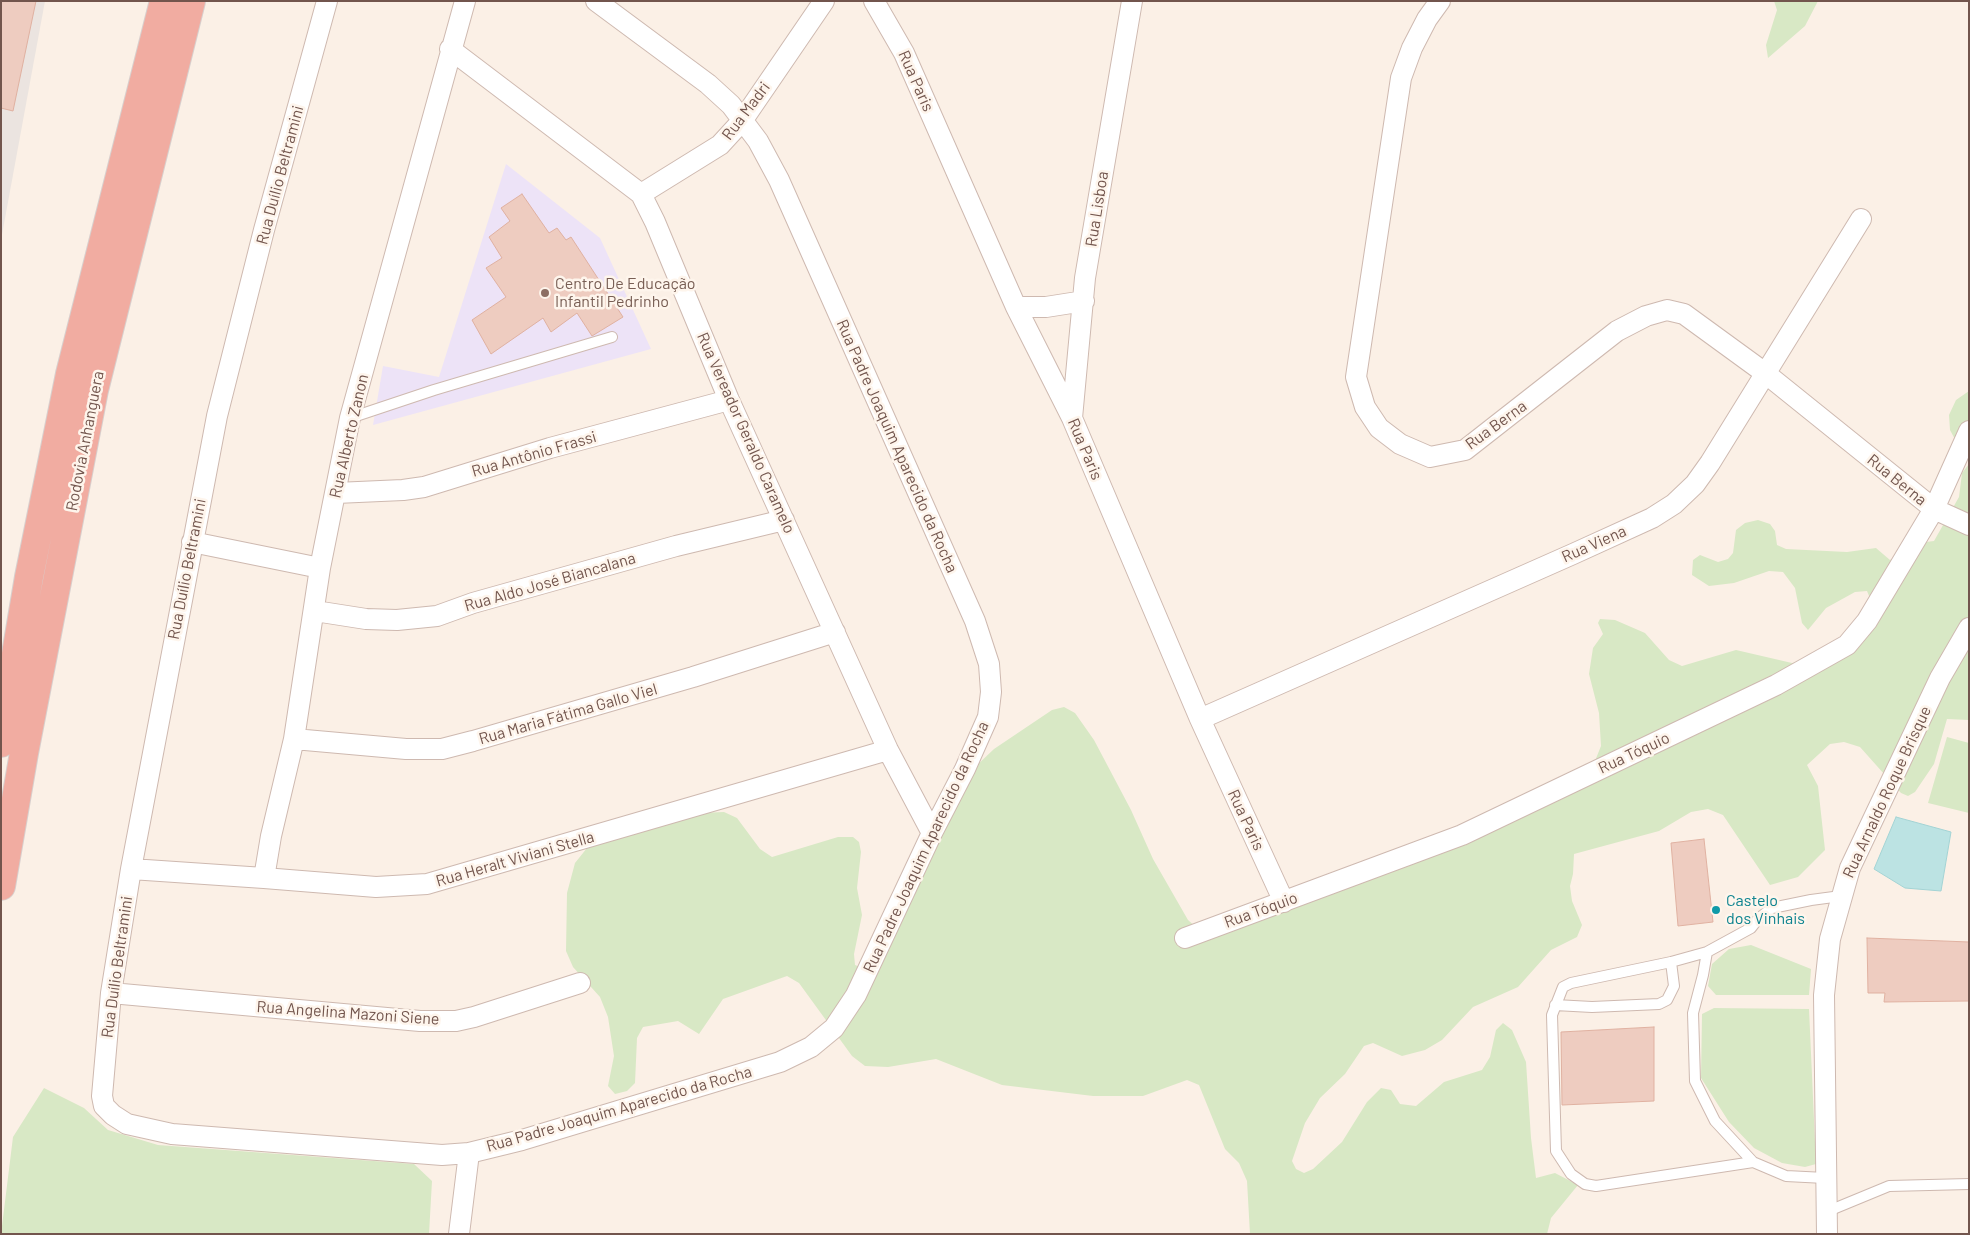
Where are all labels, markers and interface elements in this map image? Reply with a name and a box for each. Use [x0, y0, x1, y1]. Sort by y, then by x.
street label: Rua Paris [894, 47, 938, 115]
street label: Rua Madri [718, 78, 774, 144]
street label: Rua Duílio Beltramini [252, 103, 308, 247]
street label: Rua Lisboa [1082, 170, 1112, 248]
place label: Centro De Educação Infantil Pedrinho [555, 274, 696, 312]
marker: Centro De Educação Infantil Pedrinho [539, 287, 551, 299]
street label: Rua Padre Joaquim Aparecido da Rocha [832, 316, 962, 576]
street label: Rua Vereador Geraldo Caramelo [693, 329, 799, 537]
street label: Rodovia Anhanguera [62, 369, 108, 513]
street label: Rua Alberto Zanon [325, 372, 373, 500]
street label: Rua Berna [1462, 396, 1530, 454]
street label: Rua Paris [1063, 415, 1107, 483]
street label: Rua Antônio Frassi [469, 427, 599, 481]
street label: Rua Berna [1863, 450, 1931, 510]
street label: Rua Duílio Beltramini [164, 497, 210, 641]
street label: Rua Viena [1559, 521, 1629, 567]
street label: Rua Aldo José Biancalana [462, 548, 638, 616]
street label: Rua Maria Fátima Gallo Viel [477, 679, 659, 749]
street label: Rua Arnaldo Roque Brisque [1839, 703, 1935, 881]
street label: Rua Padre Joaquim Aparecido da Rocha [859, 718, 993, 976]
street label: Rua Tóquio [1595, 728, 1673, 778]
street label: Rua Paris [1224, 787, 1268, 853]
street label: Rua Heralt Viviani Stella [434, 827, 596, 891]
street label: Rua Tóquio [1222, 888, 1300, 932]
place label: Castelo dos Vinhais [1726, 891, 1805, 929]
street label: Rua Duílio Beltramini [98, 895, 136, 1039]
marker: Castelo dos Vinhais [1710, 904, 1722, 916]
street label: Rua Angelina Mazoni Siene [256, 997, 440, 1029]
street label: Rua Padre Joaquim Aparecido da Rocha [484, 1062, 754, 1156]

